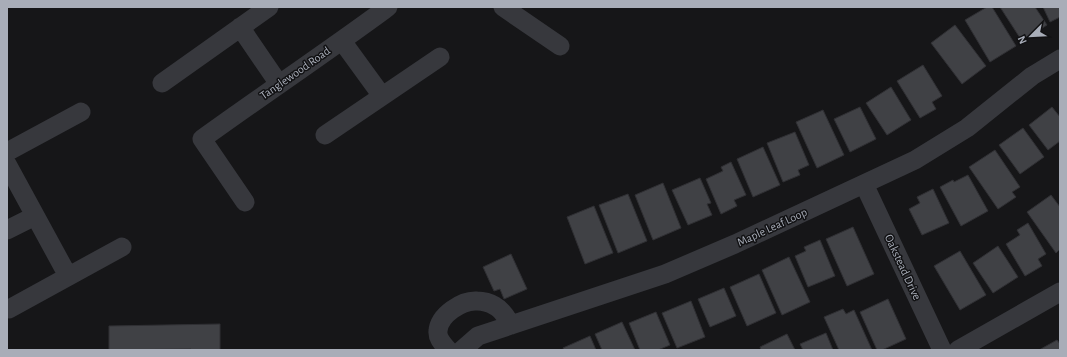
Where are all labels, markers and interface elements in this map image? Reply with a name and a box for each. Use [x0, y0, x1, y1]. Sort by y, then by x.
north arrow [1011, 16, 1051, 56]
text: N [1016, 34, 1029, 46]
street label: Tanglewood Road [258, 44, 332, 102]
street label: Maple Leaf Loop [735, 206, 809, 248]
street label: Oakstead Drive [883, 232, 923, 302]

